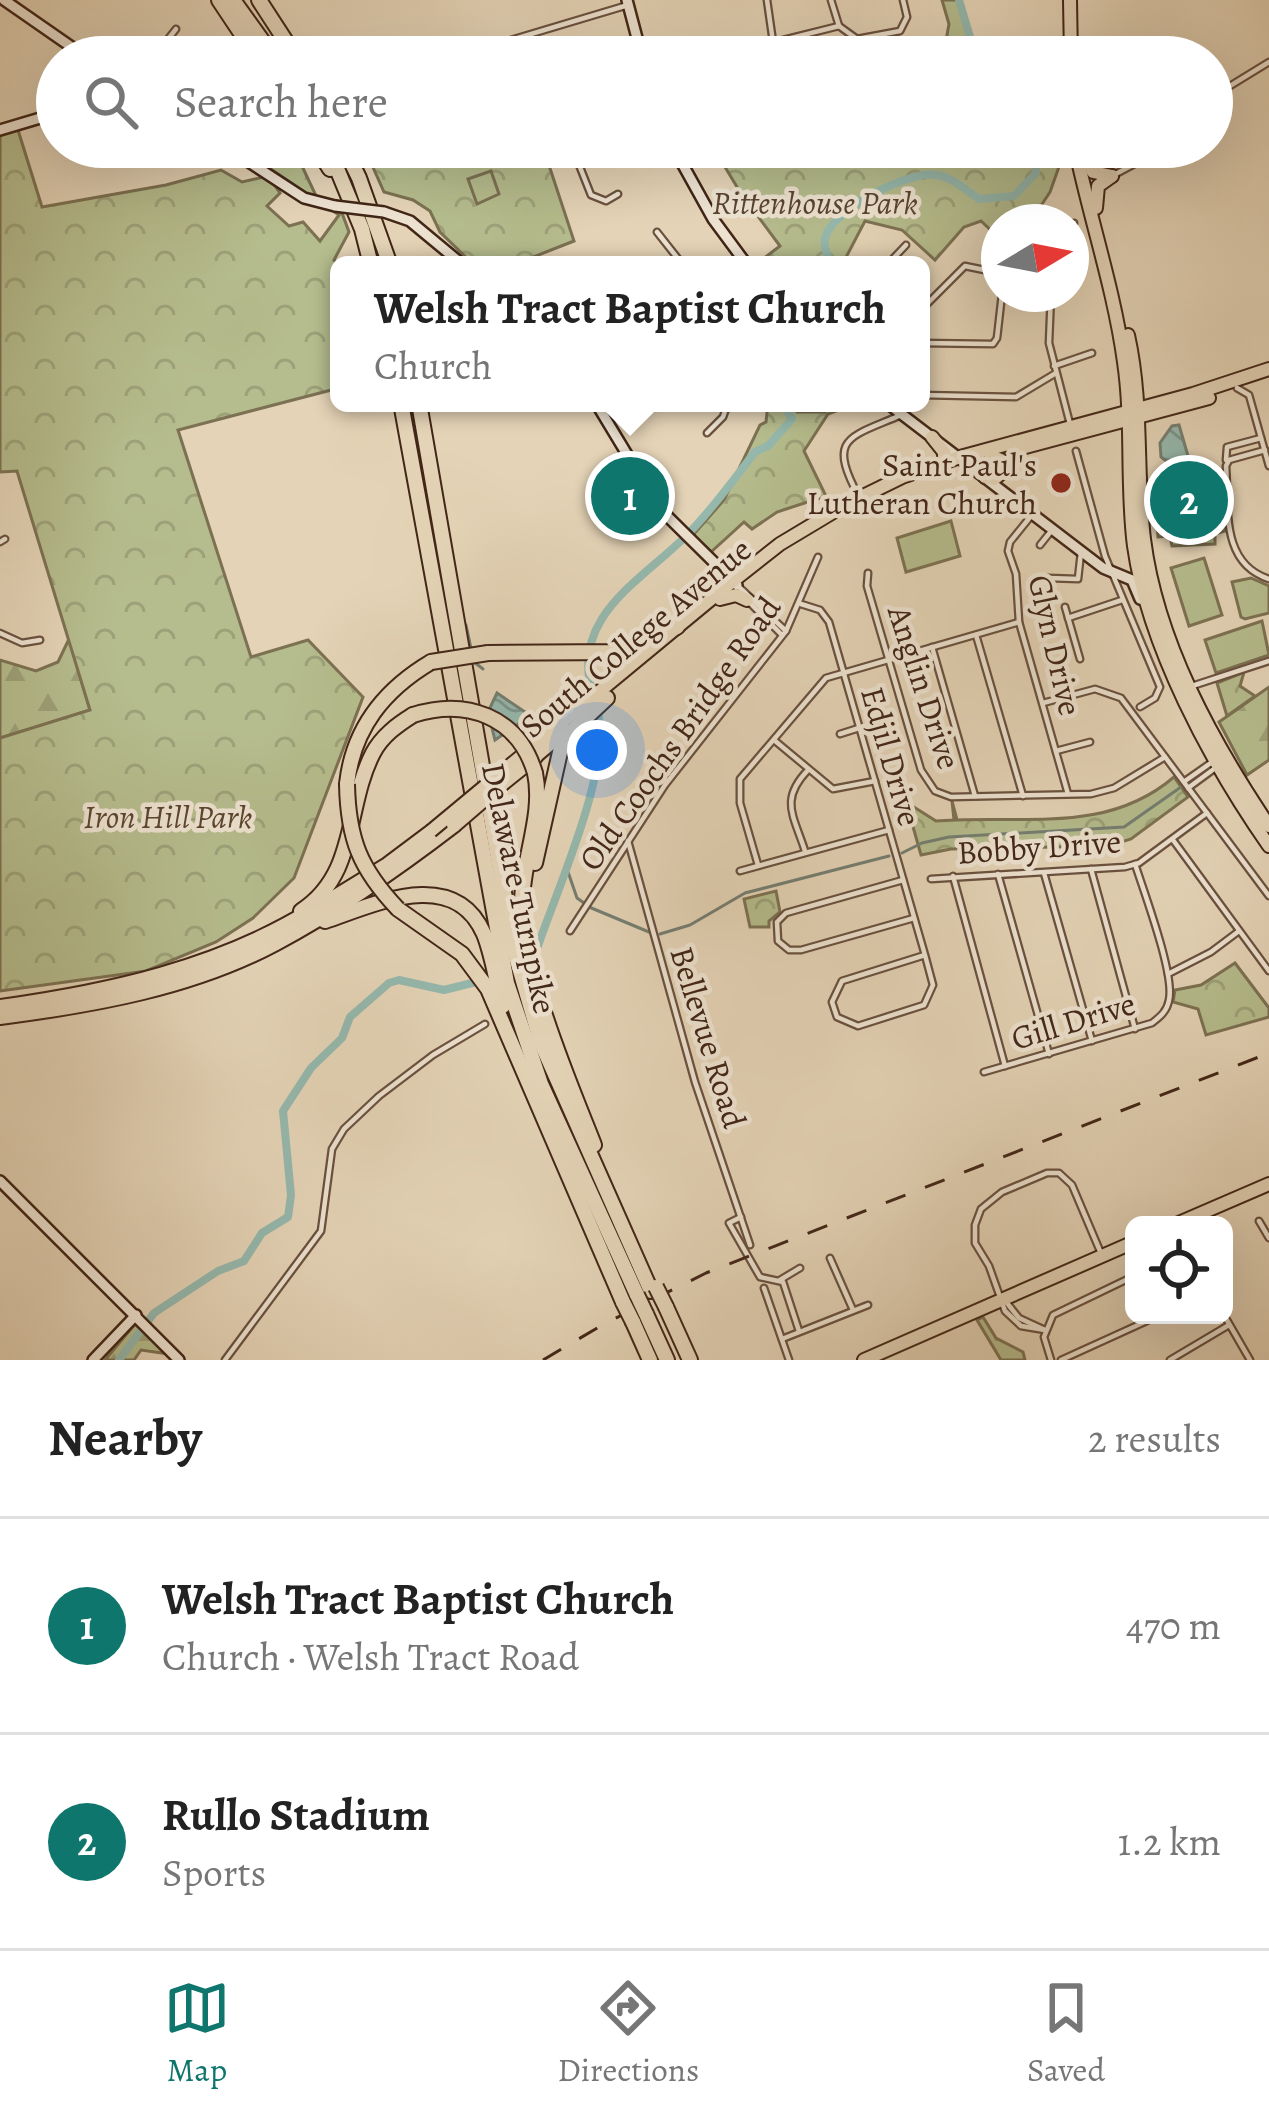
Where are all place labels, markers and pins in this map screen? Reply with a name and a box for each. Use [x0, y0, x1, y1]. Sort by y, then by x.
place label: Saint Paul's Lutheran Church [807, 442, 1037, 525]
pin: 1 [591, 451, 669, 541]
pin: 2 [1150, 455, 1228, 545]
marker: Saint Paul's Lutheran Church [1048, 470, 1074, 496]

